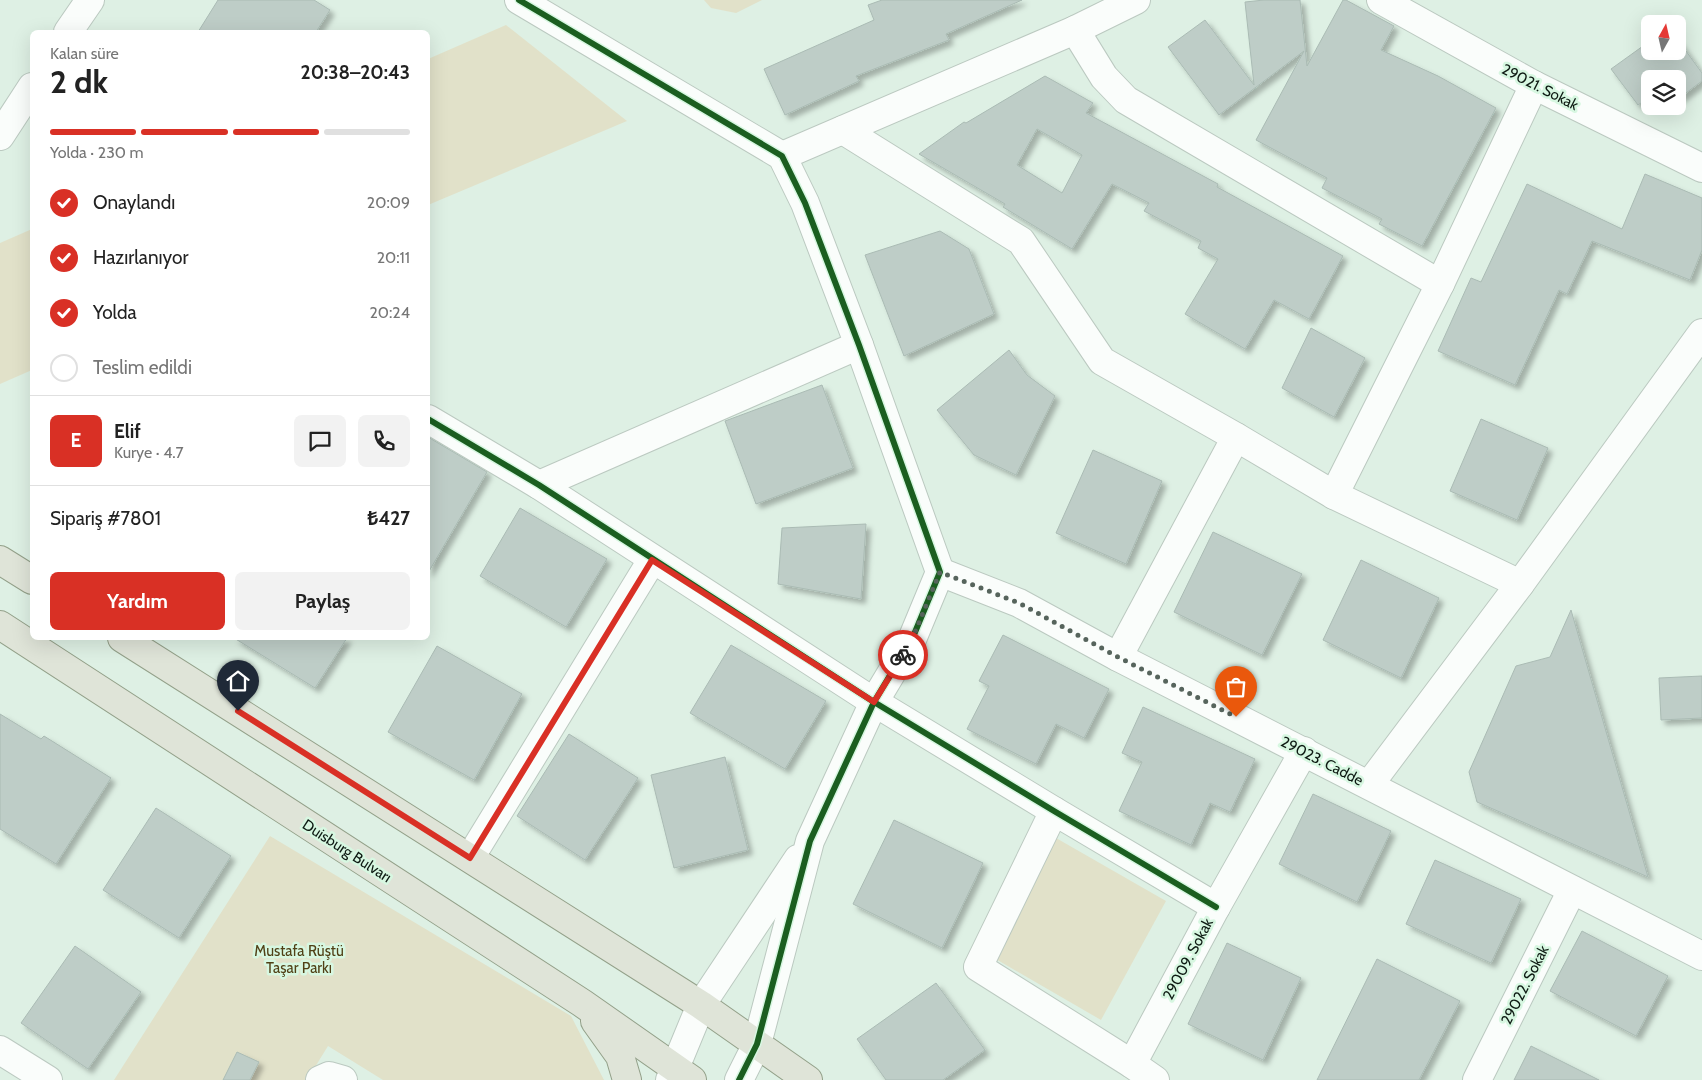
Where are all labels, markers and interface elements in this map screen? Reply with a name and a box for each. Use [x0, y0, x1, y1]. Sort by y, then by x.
north arrow [1641, 15, 1686, 60]
map controls [1641, 15, 1686, 115]
text: Kalan süre [50, 44, 119, 63]
street label: 29021. Sokak [1499, 60, 1582, 114]
text: 20:38–20:43 [301, 61, 410, 84]
text: 2 dk [50, 62, 108, 101]
button: layers [1641, 70, 1686, 115]
text: Yolda · 230 m [50, 143, 144, 162]
icon: check [50, 189, 78, 217]
text: Onaylandı [93, 191, 175, 214]
text: 20:09 [367, 193, 410, 212]
icon: check [50, 244, 78, 272]
text: Hazırlanıyor [93, 246, 188, 269]
text: 20:11 [377, 248, 410, 267]
icon: check [50, 299, 78, 327]
text: Yolda [93, 301, 137, 324]
text: 20:24 [369, 303, 410, 322]
text: Teslim edildi [93, 356, 192, 379]
button: chat [294, 415, 346, 467]
button: phone [358, 415, 410, 467]
text: Elif [114, 420, 141, 443]
text: E [71, 429, 81, 452]
text: Kurye · 4.7 [114, 443, 184, 462]
text: Sipariş #7801 [50, 507, 161, 530]
text: ₺427 [367, 507, 410, 530]
button: Yardım [50, 572, 225, 630]
button: Paylaş [235, 572, 410, 630]
courier [878, 630, 928, 680]
icon: bike [889, 641, 917, 669]
pin [217, 660, 259, 711]
pin [1215, 666, 1257, 717]
icon: home [224, 667, 252, 695]
icon: bag [1222, 673, 1250, 701]
street label: 29023. Cadde [1278, 733, 1367, 790]
street label: Duisburg Bulvarı [299, 816, 395, 886]
street label: 29009. Sokak [1159, 915, 1217, 1003]
park label: Mustafa Rüştü Taşar Parkı [254, 942, 344, 977]
street label: 29022. Sokak [1497, 942, 1553, 1028]

